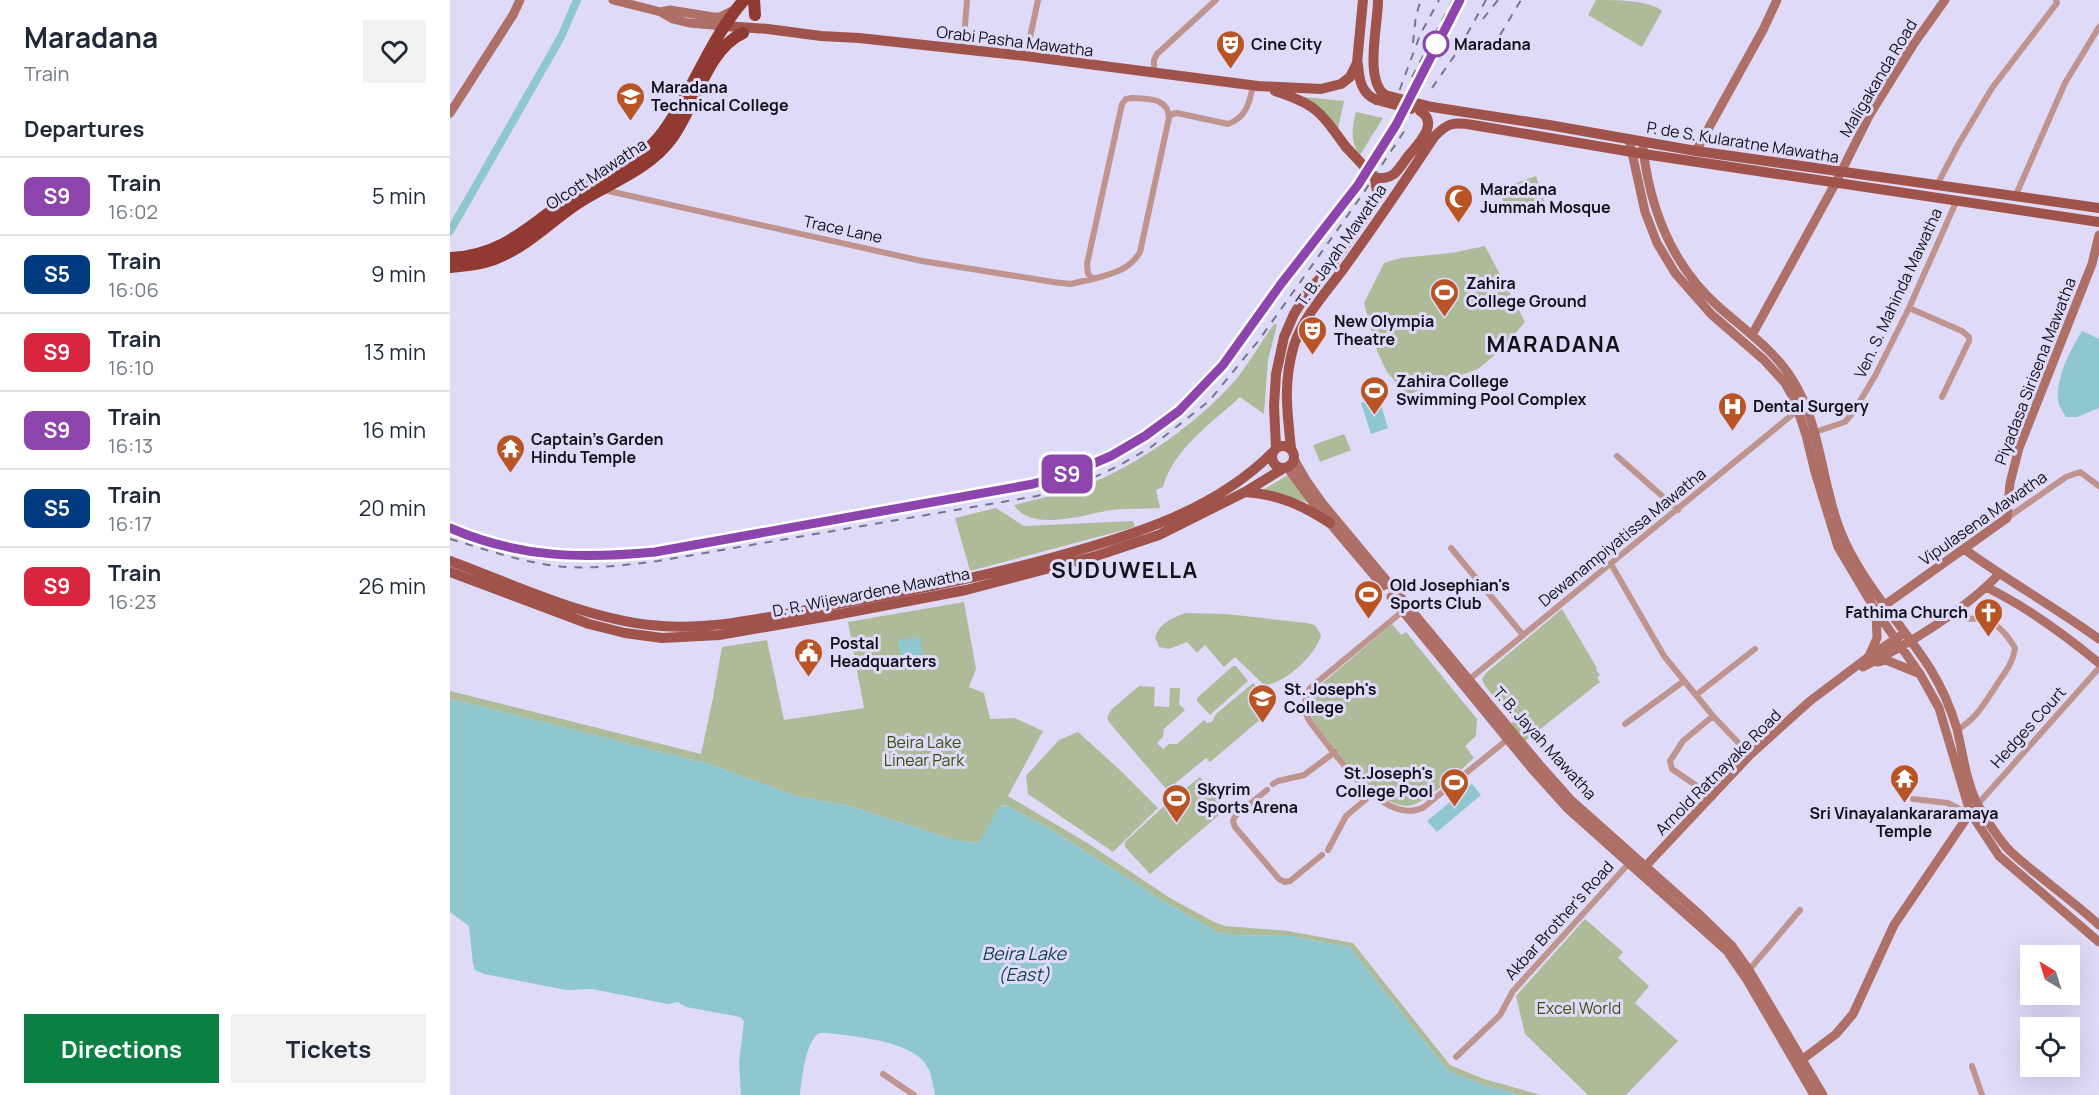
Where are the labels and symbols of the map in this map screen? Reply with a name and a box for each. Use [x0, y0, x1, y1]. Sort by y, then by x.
street label: Maligakanda Road [1834, 15, 1922, 141]
street label: Orabi Pasha Mawatha [935, 20, 1095, 62]
theatre icon: Cine City [1214, 28, 1246, 70]
marker: Maradana [1423, 31, 1449, 57]
place label: Cine City [1251, 33, 1322, 55]
place label: Maradana [1454, 33, 1531, 55]
place label: Maradana Technical College [651, 76, 789, 116]
school or university icon: Maradana Technical College [614, 80, 646, 122]
street label: P. de S. Kularatne Mawatha [1645, 116, 1841, 168]
street label: Olcott Mawatha [541, 133, 651, 215]
place label: Maradana Jummah Mosque [1480, 178, 1611, 218]
street label: T. B. Jayah Mawatha [1290, 179, 1392, 311]
mosque icon: Maradana Jummah Mosque [1443, 182, 1475, 224]
street label: Ven. S. Mahinda Mawatha [1849, 204, 1947, 382]
street label: Trace Lane [802, 210, 884, 248]
place label: Zahira College Ground [1466, 272, 1587, 312]
street label: Piyadasa Sirisena Mawatha [1989, 274, 2081, 468]
sports icon: Zahira College Ground [1429, 276, 1461, 318]
place label: New Olympia Theatre [1334, 310, 1434, 350]
theatre icon: New Olympia Theatre [1297, 314, 1329, 356]
district label: MARADANA [1486, 329, 1622, 359]
place label: Zahira College Swimming Pool Complex [1396, 370, 1586, 410]
sports icon: Zahira College Swimming Pool Complex [1359, 374, 1391, 416]
hospital icon: Dental Surgery [1716, 390, 1748, 432]
place label: Dental Surgery [1753, 395, 1869, 417]
place label: Captain's Garden Hindu Temple [531, 428, 663, 468]
temple icon: Captain's Garden Hindu Temple [494, 432, 526, 474]
line badge: S9 [1040, 454, 1094, 494]
street label: Dewanampiyatissa Mawatha [1534, 463, 1710, 611]
street label: Vipulasena Mawatha [1915, 466, 2051, 570]
district label: SUDUWELLA [1051, 555, 1199, 585]
street label: D. R. Wijewardene Mawatha [771, 562, 971, 622]
place label: Old Josephian's Sports Club [1390, 574, 1510, 614]
sports icon: Old Josephian's Sports Club [1353, 578, 1385, 620]
church icon: Fathima Church [1973, 596, 2005, 638]
place label: Fathima Church [1845, 601, 1968, 623]
place label: Postal Headquarters [830, 632, 937, 672]
public building icon: Postal Headquarters [793, 636, 825, 678]
place label: St. Joseph's College [1284, 678, 1377, 718]
street label: Hedges Court [1985, 681, 2071, 773]
school or university icon: St. Joseph's College [1247, 682, 1279, 724]
street label: T. B. Jayah Mawatha [1488, 682, 1602, 804]
street label: Arnold Ratnayake Road [1650, 704, 1786, 840]
park label: Beira Lake Linear Park [884, 731, 965, 771]
place label: St.Joseph's College Pool [1336, 762, 1433, 802]
temple icon: Sri Vinayalankararamaya Temple [1888, 762, 1920, 804]
sports icon: St.Joseph's College Pool [1438, 766, 1470, 808]
place label: Skyrim Sports Arena [1197, 778, 1298, 818]
sports icon: Skyrim Sports Arena [1160, 782, 1192, 824]
place label: Sri Vinayalankararamaya Temple [1810, 802, 1998, 842]
street label: Akbar Brother's Road [1500, 856, 1618, 984]
water label: Beira Lake (East) [982, 941, 1067, 986]
north arrow [2020, 945, 2080, 1005]
park label: Excel World [1537, 997, 1621, 1019]

